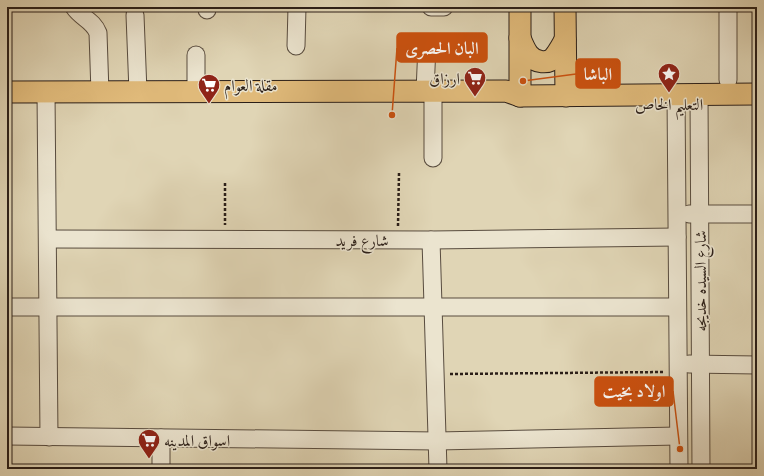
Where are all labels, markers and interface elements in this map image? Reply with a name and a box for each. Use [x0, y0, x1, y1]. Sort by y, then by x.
callout: البان الحصرى [397, 33, 487, 62]
text: البان الحصرى [405, 38, 479, 60]
callout: الباشا [576, 59, 620, 88]
place icon: التعليم الخاص [656, 61, 682, 94]
text: الباشا [584, 64, 612, 85]
supermarket icon: ارزاق [462, 65, 488, 98]
place label: ارزاق [429, 69, 460, 88]
supermarket icon: مقلة العوام [196, 72, 222, 105]
place label: مقلة العوام [224, 76, 278, 100]
place label: التعليم الخاص [635, 95, 703, 121]
street label: شارع فريد [335, 231, 389, 254]
street label: شارع السيده خديجه [691, 231, 714, 331]
callout: اولاد بخيت [595, 377, 673, 406]
text: اولاد بخيت [603, 381, 666, 402]
supermarket icon: اسواق المدينه [136, 427, 162, 460]
place label: اسواق المدينه [164, 431, 230, 451]

